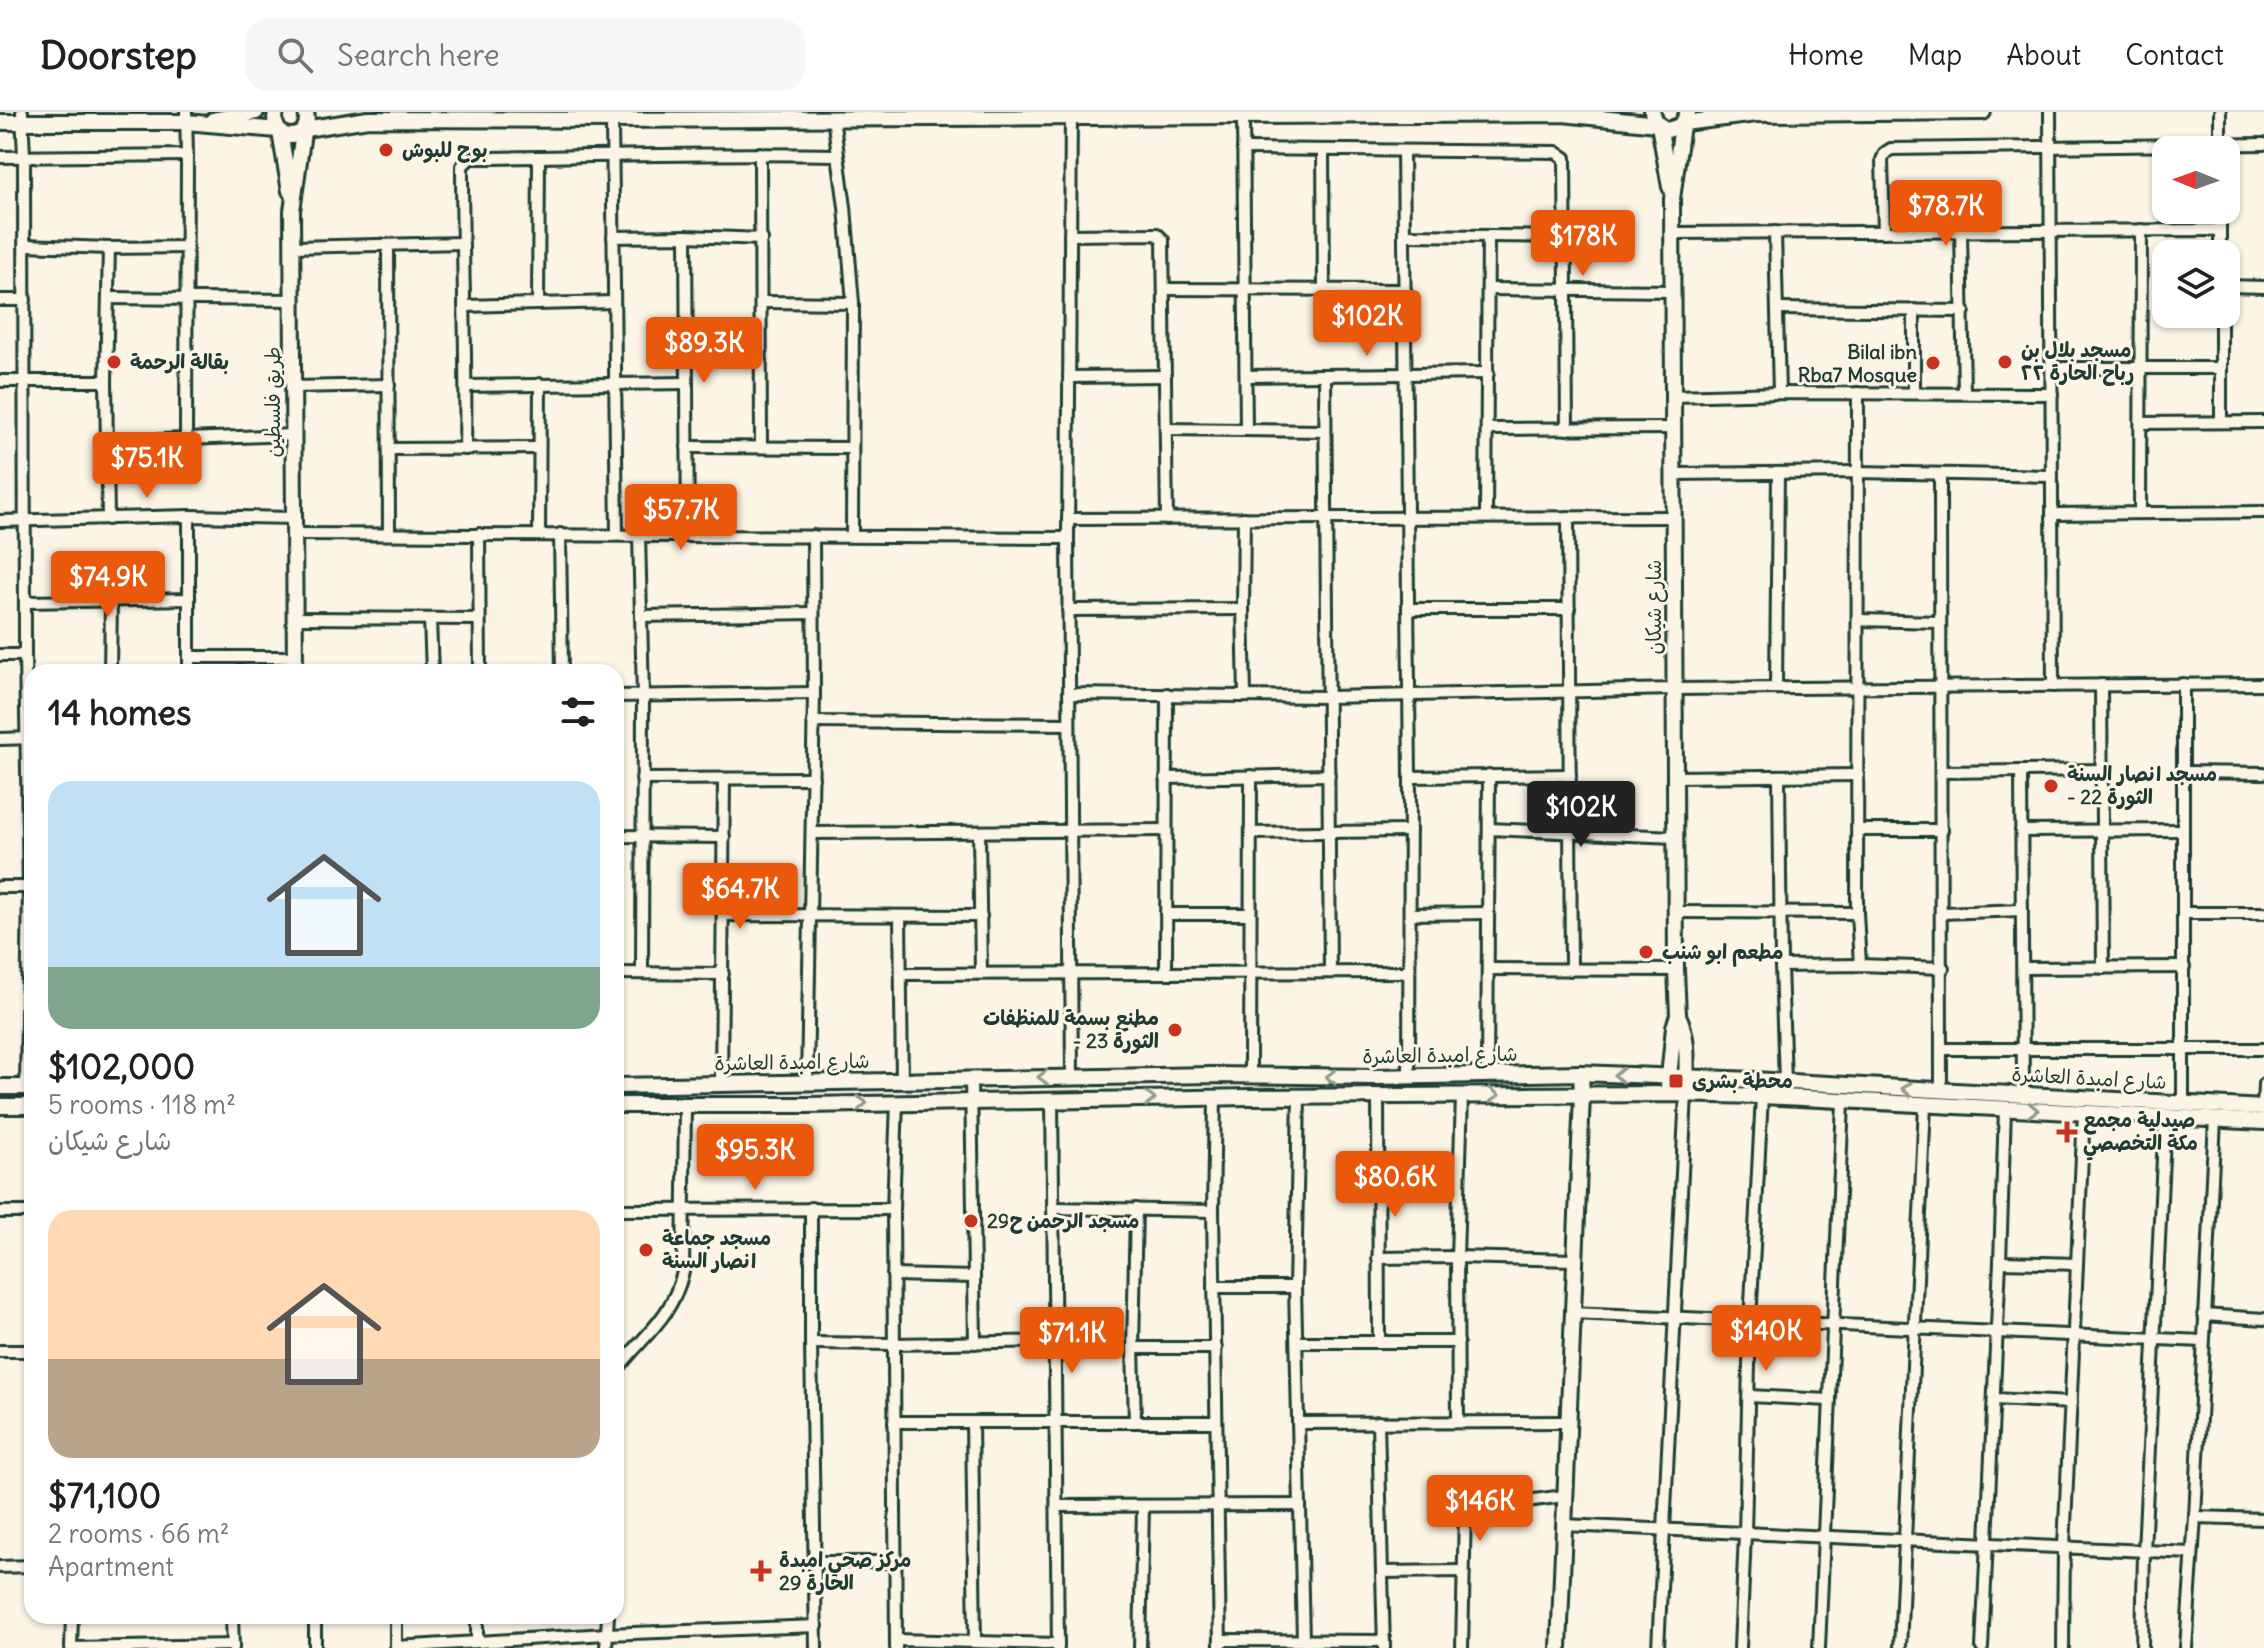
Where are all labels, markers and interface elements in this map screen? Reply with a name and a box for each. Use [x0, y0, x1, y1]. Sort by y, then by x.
search box [245, 19, 805, 91]
text: Doorstep [40, 32, 197, 79]
icon: search [273, 33, 317, 77]
text: Search here [337, 36, 500, 74]
text: Home [1788, 37, 1864, 73]
text: Map [1908, 37, 1962, 73]
text: About [2006, 37, 2081, 73]
text: Contact [2125, 37, 2224, 73]
north arrow [2152, 136, 2240, 224]
map controls [2152, 136, 2240, 328]
place label: بوح للبوش [402, 137, 488, 163]
marker: بوح للبوش [377, 141, 395, 159]
pin: $78.7K [1881, 180, 2011, 248]
text: $78.7K [1908, 189, 1984, 222]
pin: $178K [1527, 210, 1639, 278]
text: $178K [1549, 219, 1617, 252]
button: layers [2152, 240, 2240, 328]
pin: $102K [1311, 290, 1423, 358]
text: $102K [1331, 299, 1403, 332]
pin: $89.3K [639, 317, 769, 385]
text: $89.3K [664, 326, 744, 359]
place label: مسجد بلال بن رباح الحارة ٢٢ [2021, 337, 2134, 386]
place label: Bilal ibn Rba7 Mosque [1798, 339, 1917, 387]
street label: طريق فلسطين [260, 346, 285, 458]
place label: بقالة الرحمة [130, 349, 229, 375]
marker: بقالة الرحمة [105, 353, 123, 371]
marker: مسجد بلال بن رباح الحارة ٢٢ [1996, 353, 2014, 371]
marker: Bilal ibn Rba7 Mosque [1924, 354, 1942, 372]
pin: $75.1K [82, 432, 212, 500]
text: $75.1K [111, 441, 183, 474]
pin: $57.7K [616, 484, 746, 552]
text: $57.7K [643, 493, 719, 526]
pin: $74.9K [43, 551, 173, 619]
street label: شارع شيكان [1641, 559, 1668, 655]
text: $74.9K [69, 560, 147, 593]
icon: filters [556, 690, 600, 734]
text: 14 homes [48, 691, 192, 734]
place label: مسجد انصار السنة - الثورة 22 [2067, 761, 2217, 810]
marker: مسجد انصار السنة - الثورة 22 [2042, 777, 2060, 795]
pin: $102K [1525, 781, 1637, 849]
text: $102K [1545, 790, 1617, 823]
icon: home [252, 833, 396, 977]
pin: $64.7K [675, 863, 805, 931]
text: $64.7K [701, 872, 779, 905]
place label: مطعم ابو شنب [1662, 939, 1784, 967]
marker: مطعم ابو شنب [1637, 943, 1655, 961]
place label: مطنع بسمة للمنظفات - الثورة 23 [983, 1005, 1159, 1054]
marker: مطنع بسمة للمنظفات - الثورة 23 [1166, 1021, 1184, 1039]
street label: شارع امبدة العاشرة [1362, 1041, 1518, 1070]
text: $102,000 [48, 1045, 195, 1088]
street label: شارع امبدة العاشرة [714, 1048, 870, 1077]
street label: شارع امبدة العاشرة [2011, 1061, 2167, 1096]
one-way arrow [1612, 1066, 1625, 1083]
one-way arrow [1036, 1068, 1049, 1086]
one-way arrow [1324, 1068, 1337, 1086]
place label: محطة بشرى [1692, 1068, 1793, 1094]
marker: محطة بشرى [1667, 1072, 1685, 1090]
one-way arrow [1900, 1081, 1913, 1098]
one-way arrow [1488, 1087, 1501, 1104]
text: 5 rooms · 118 m² [48, 1088, 236, 1121]
one-way arrow [1144, 1090, 1157, 1108]
one-way arrow [856, 1094, 869, 1112]
one-way arrow [2027, 1102, 2040, 1119]
place label: صيدلية مجمع مكة التخصصي [2083, 1107, 2198, 1161]
marker: صيدلية مجمع مكة التخصصي [2058, 1123, 2076, 1141]
text: شارع شيكان [48, 1124, 172, 1157]
pin: $95.3K [690, 1124, 820, 1192]
text: $95.3K [715, 1133, 795, 1166]
pin: $80.6K [1330, 1151, 1460, 1219]
text: $80.6K [1354, 1160, 1436, 1193]
place label: مسجد الرحمن ح29 [987, 1208, 1139, 1234]
marker: مسجد الرحمن ح29 [962, 1212, 980, 1230]
place label: مسجد جماعة انصار السنة [662, 1225, 771, 1273]
marker: مسجد جماعة انصار السنة [637, 1241, 655, 1259]
icon: home [252, 1262, 396, 1406]
pin: $140K [1710, 1305, 1822, 1373]
pin: $71.1K [1007, 1307, 1137, 1375]
text: $140K [1730, 1314, 1802, 1347]
text: $71.1K [1038, 1316, 1106, 1349]
text: $71,100 [48, 1474, 161, 1517]
pin: $146K [1424, 1475, 1536, 1543]
text: $146K [1445, 1484, 1515, 1517]
text: 2 rooms · 66 m² [48, 1517, 230, 1550]
place label: مركز صحي امبدة الحارة 29 [779, 1547, 911, 1595]
text: Apartment [48, 1550, 174, 1583]
marker: مركز صحي امبدة الحارة 29 [750, 1560, 772, 1582]

